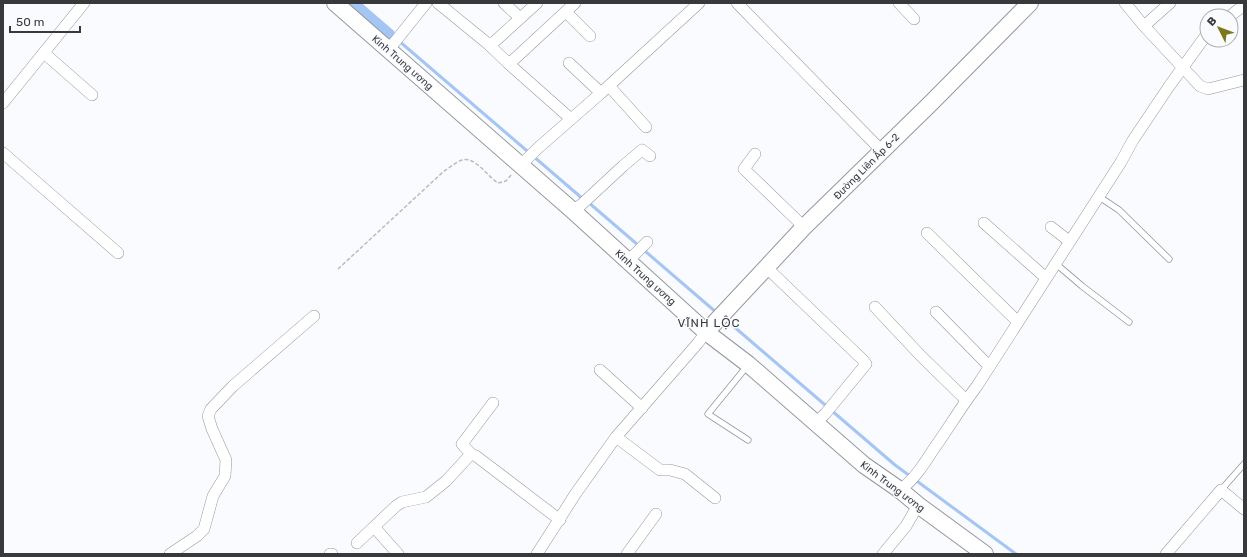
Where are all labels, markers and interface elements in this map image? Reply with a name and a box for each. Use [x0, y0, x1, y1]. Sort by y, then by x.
scale bar [10, 8, 80, 34]
north arrow [1199, 8, 1239, 48]
text: B [1205, 14, 1220, 29]
text: 50 m [16, 15, 44, 29]
street label: Kinh Trung ương [369, 33, 435, 93]
street label: Đường Liên Ấp 6-2 [829, 129, 902, 202]
street label: Kinh Trung ương [613, 247, 678, 308]
district label: VĨNH LỘC [677, 315, 741, 330]
street label: Kinh Trung ương [858, 459, 927, 515]

